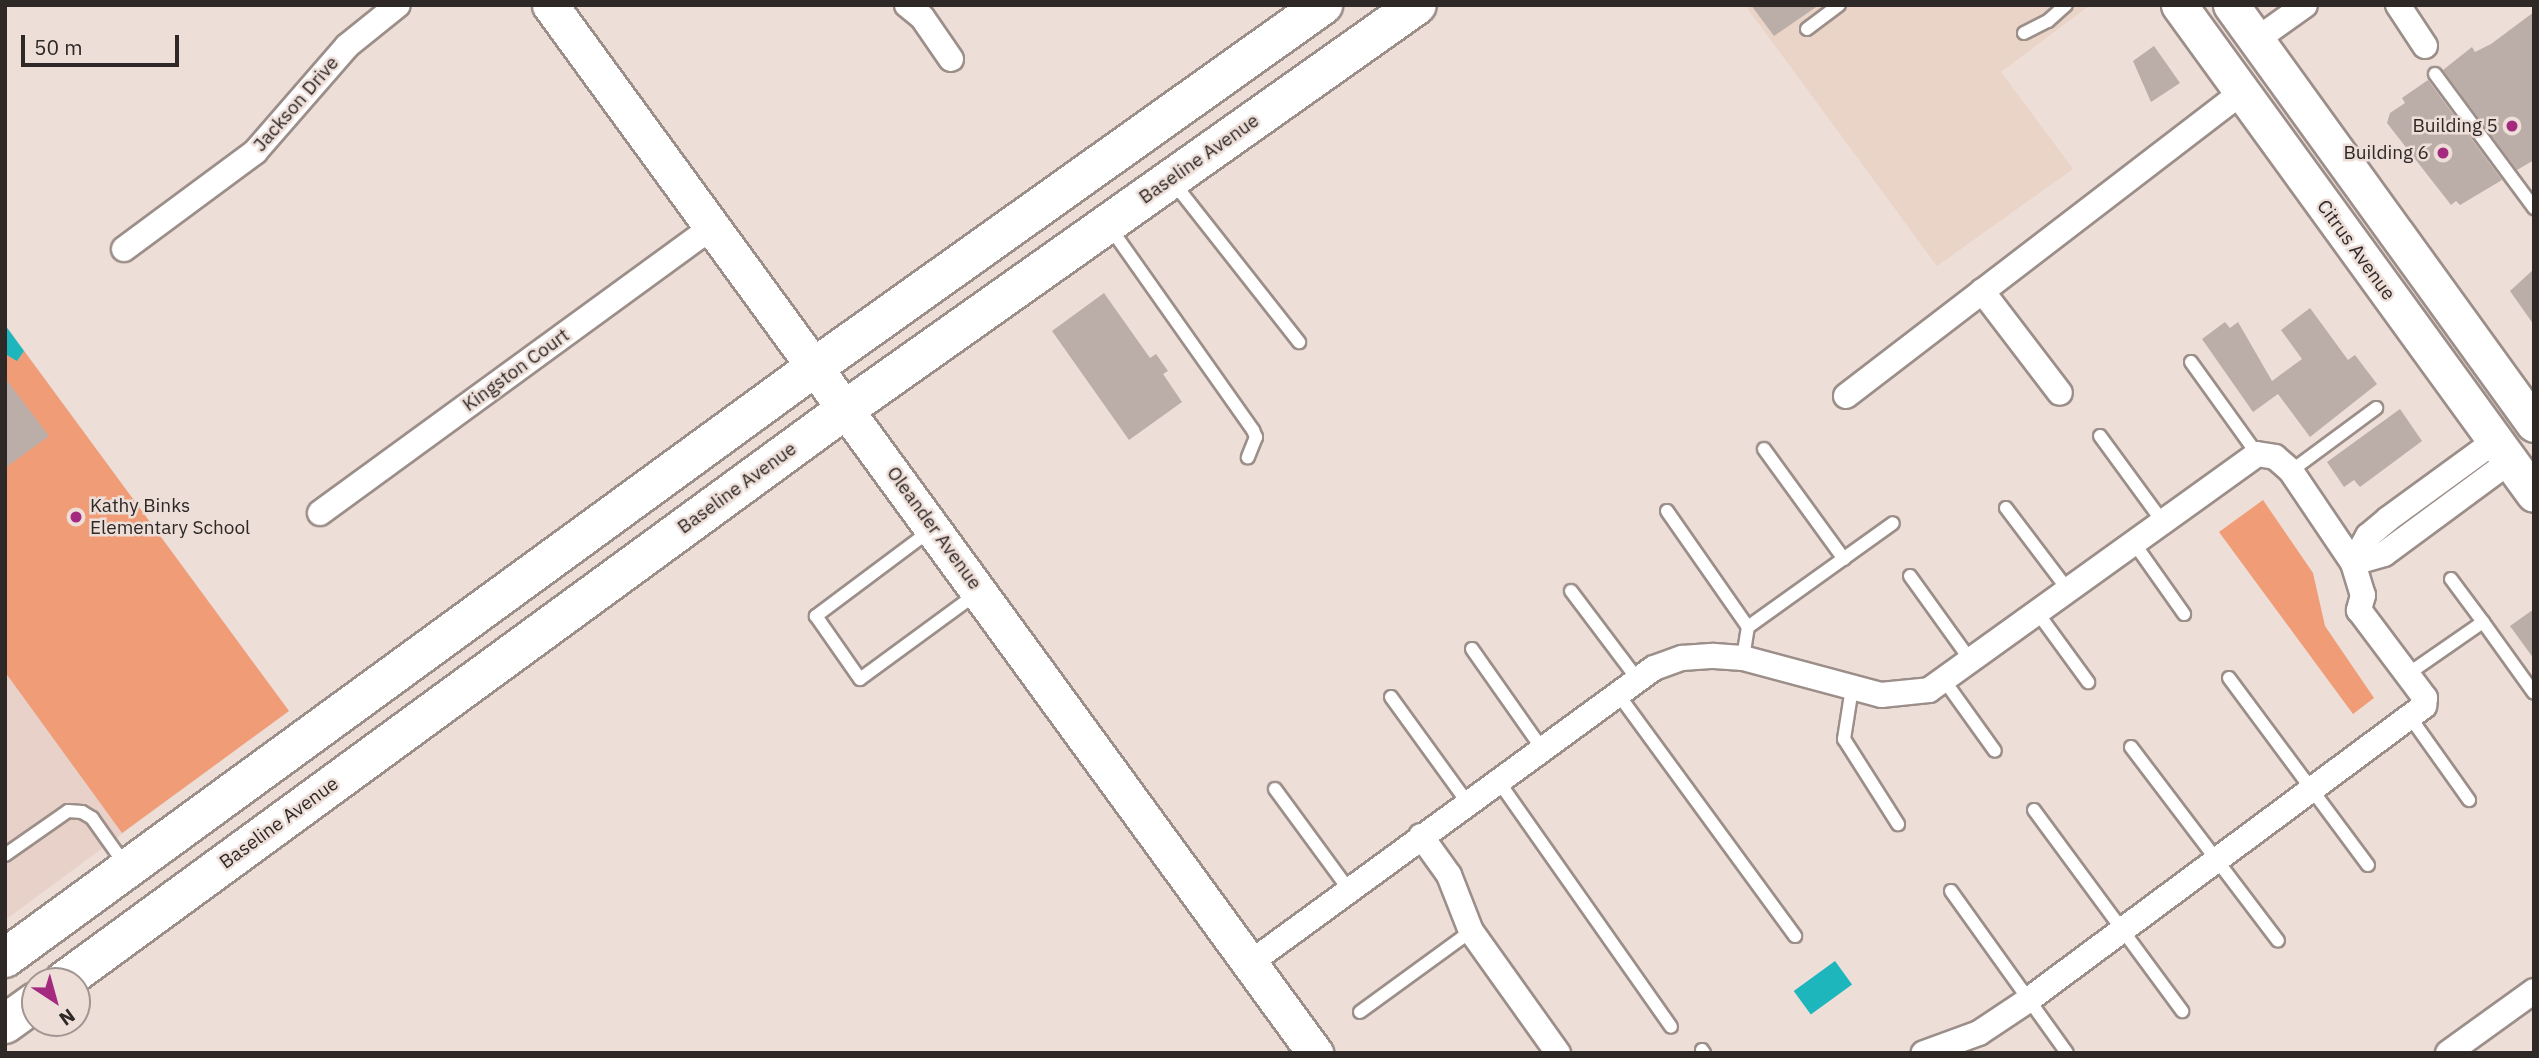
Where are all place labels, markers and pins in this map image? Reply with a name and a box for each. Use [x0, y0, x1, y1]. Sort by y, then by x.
place label: Building 5 [2412, 115, 2498, 137]
marker: Building 5 [2504, 118, 2520, 134]
place label: Building 6 [2343, 142, 2429, 164]
marker: Building 6 [2435, 145, 2451, 161]
place label: Kathy Binks Elementary School [90, 495, 250, 539]
marker: Kathy Binks Elementary School [68, 509, 84, 525]

